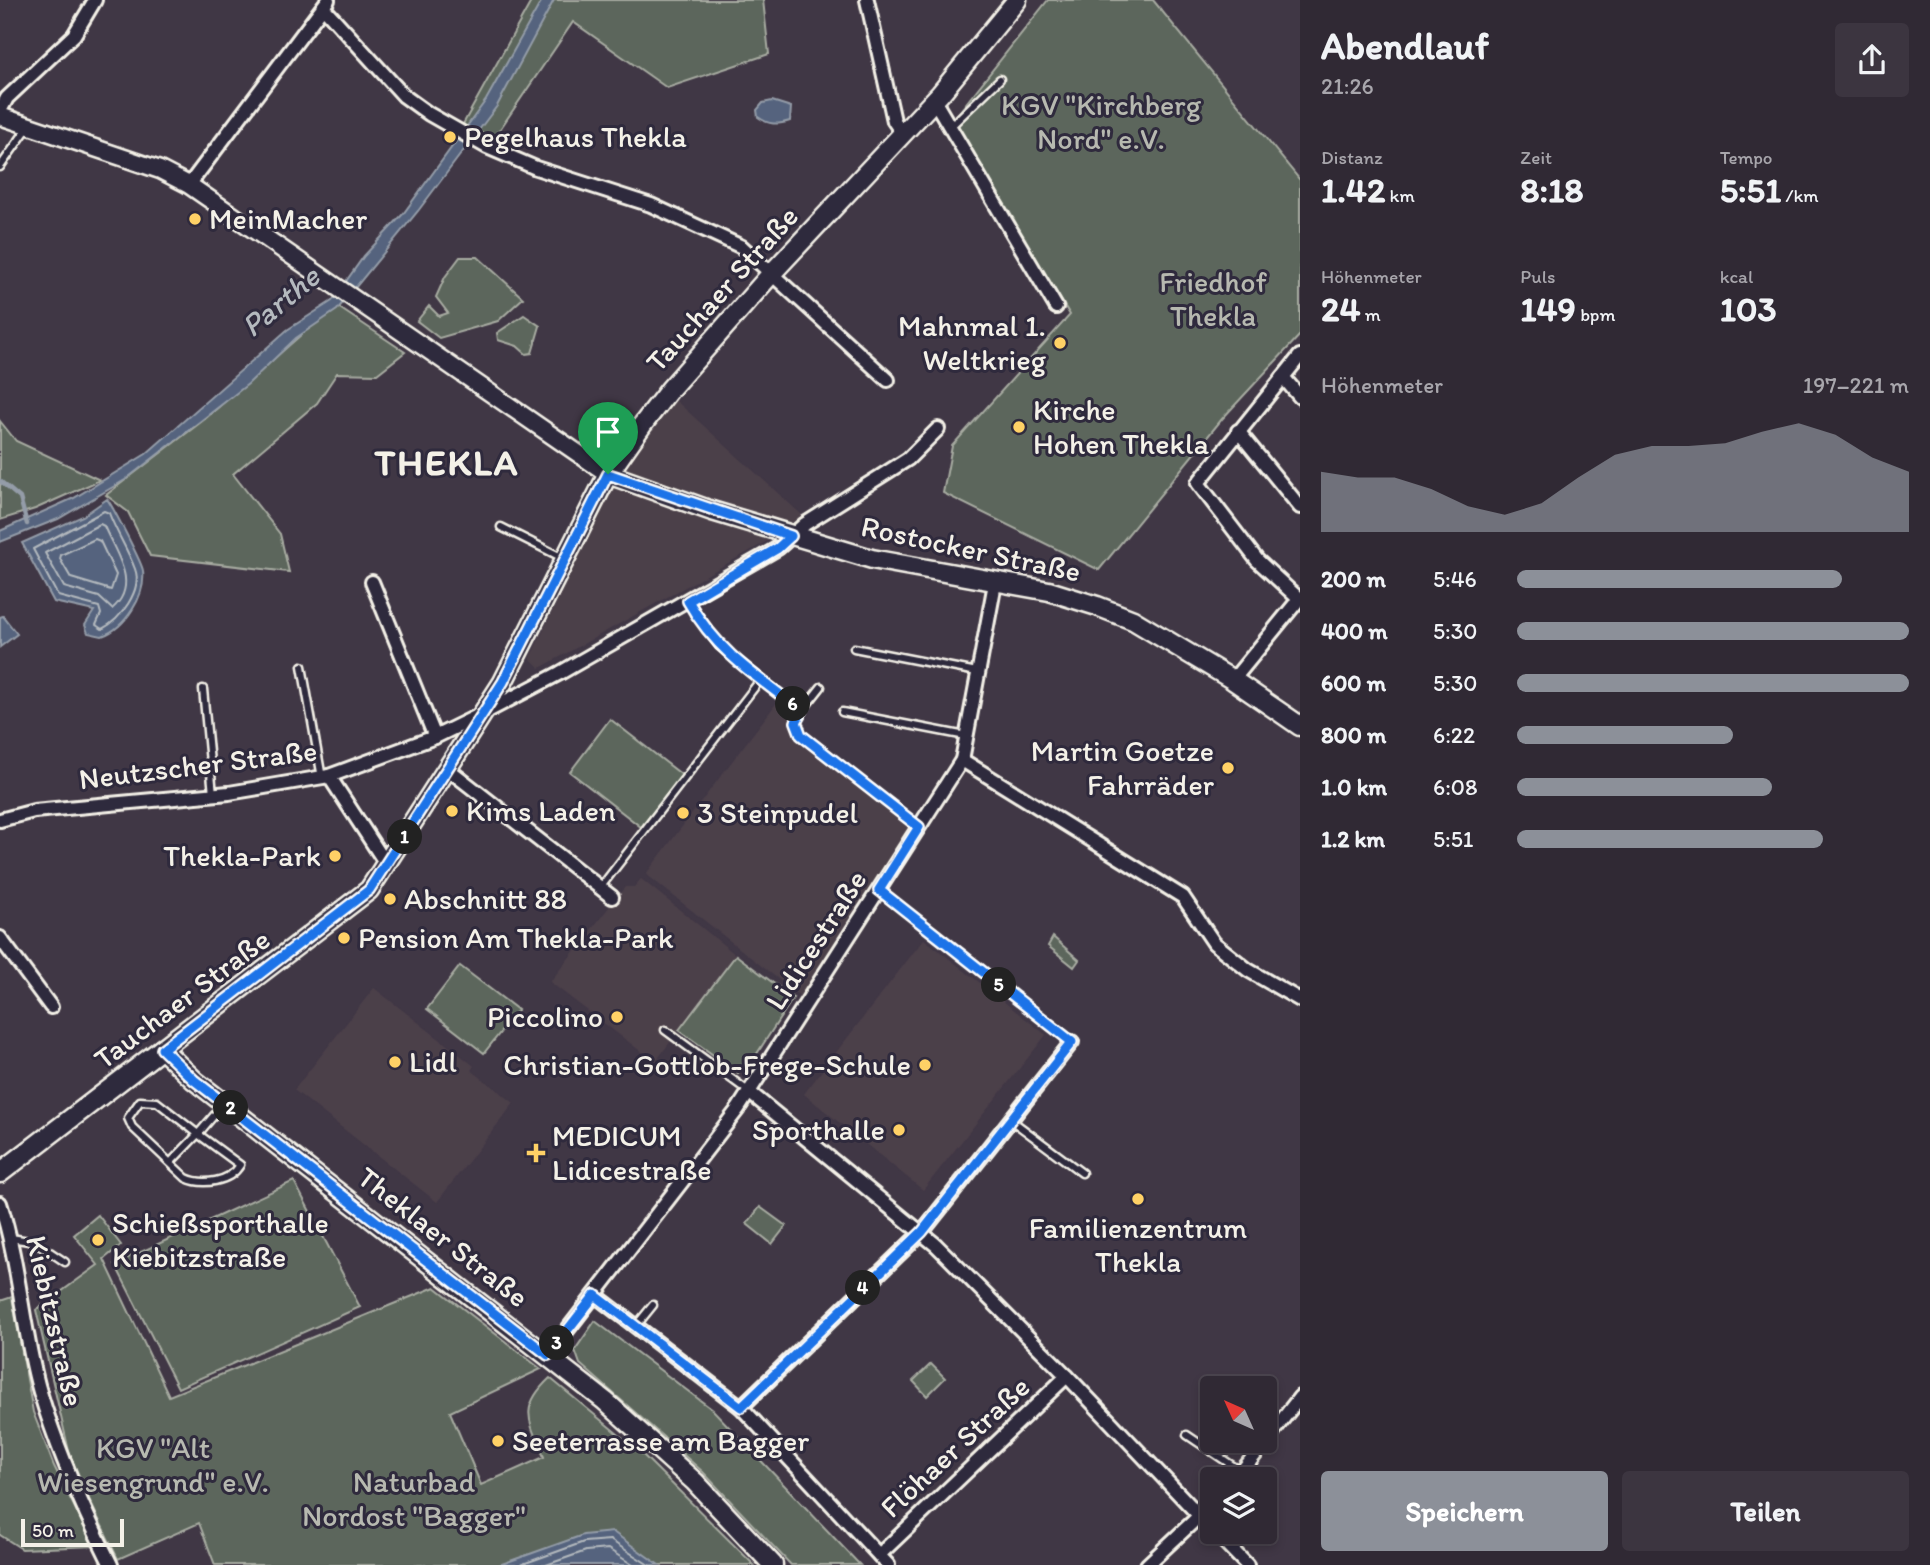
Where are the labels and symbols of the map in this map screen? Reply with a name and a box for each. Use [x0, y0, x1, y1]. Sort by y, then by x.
park label: KGV "Kirchberg Nord" e.V. [1001, 86, 1202, 157]
place label: Pegelhaus Thekla [464, 118, 687, 155]
marker: Pegelhaus Thekla [442, 129, 458, 145]
street label: Tauchaer Straße [637, 198, 806, 379]
place label: MeinMacher [209, 200, 367, 237]
marker: MeinMacher [187, 211, 203, 227]
water label: Parthe [233, 256, 328, 345]
park label: Friedhof Thekla [1159, 263, 1267, 334]
place label: Mahnmal 1. Weltkrieg [898, 307, 1047, 378]
marker: Mahnmal 1. Weltkrieg [1052, 335, 1068, 351]
place label: Kirche Hohen Thekla [1033, 391, 1209, 462]
pin [578, 402, 638, 474]
marker: Kirche Hohen Thekla [1011, 419, 1027, 435]
district label: THEKLA [374, 440, 519, 484]
street label: Rostocker Straße [858, 507, 1084, 590]
pin: 6 [776, 686, 810, 722]
street label: Neutzscher Straße [77, 732, 319, 797]
place label: Martin Goetze Fahrräder [1031, 732, 1215, 803]
marker: Martin Goetze Fahrräder [1220, 760, 1236, 776]
place label: Kims Laden [466, 792, 616, 829]
place label: 3 Steinpudel [697, 794, 858, 831]
marker: Kims Laden [444, 803, 460, 819]
marker: 3 Steinpudel [675, 805, 691, 821]
pin: 1 [388, 820, 422, 854]
place label: Thekla-Park [163, 837, 321, 874]
marker: Thekla-Park [327, 848, 343, 864]
street label: Lidicestraße [757, 863, 875, 1017]
place label: Abschnitt 88 [404, 880, 567, 917]
marker: Abschnitt 88 [382, 891, 398, 907]
place label: Pension Am Thekla-Park [358, 919, 674, 956]
street label: Tauchaer Straße [86, 920, 277, 1077]
marker: Pension Am Thekla-Park [336, 930, 352, 946]
pin: 5 [982, 968, 1016, 1002]
place label: Piccolino [487, 998, 603, 1035]
marker: Piccolino [609, 1009, 625, 1025]
place label: Lidl [409, 1043, 457, 1080]
place label: Christian-Gottlob-Frege-Schule [503, 1046, 911, 1083]
marker: Lidl [387, 1054, 403, 1070]
marker: Christian-Gottlob-Frege-Schule [917, 1057, 933, 1073]
pin: 2 [214, 1090, 248, 1126]
place label: Sporthalle [752, 1111, 885, 1148]
place label: MEDICUM Lidicestraße [552, 1117, 712, 1188]
marker: Sporthalle [891, 1122, 907, 1138]
marker: MEDICUM Lidicestraße [526, 1143, 546, 1163]
street label: Theklaer Straße [350, 1158, 536, 1315]
marker: Familienzentrum Thekla [1130, 1191, 1146, 1207]
place label: Schießsporthalle Kiebitzstraße [112, 1204, 329, 1275]
place label: Familienzentrum Thekla [1029, 1209, 1247, 1280]
street label: Kiebitzstraße [18, 1232, 93, 1410]
marker: Schießsporthalle Kiebitzstraße [90, 1232, 106, 1248]
pin: 4 [846, 1270, 880, 1306]
pin: 3 [540, 1326, 574, 1360]
street label: Flöhaer Straße [872, 1368, 1037, 1525]
north arrow [1200, 1376, 1278, 1452]
place label: Seeterrasse am Bagger [512, 1422, 809, 1459]
park label: KGV "Alt Wiesengrund" e.V. [37, 1429, 269, 1500]
marker: Seeterrasse am Bagger [490, 1433, 506, 1449]
park label: Naturbad Nordost "Bagger" [302, 1463, 526, 1534]
scale bar [21, 1516, 124, 1548]

